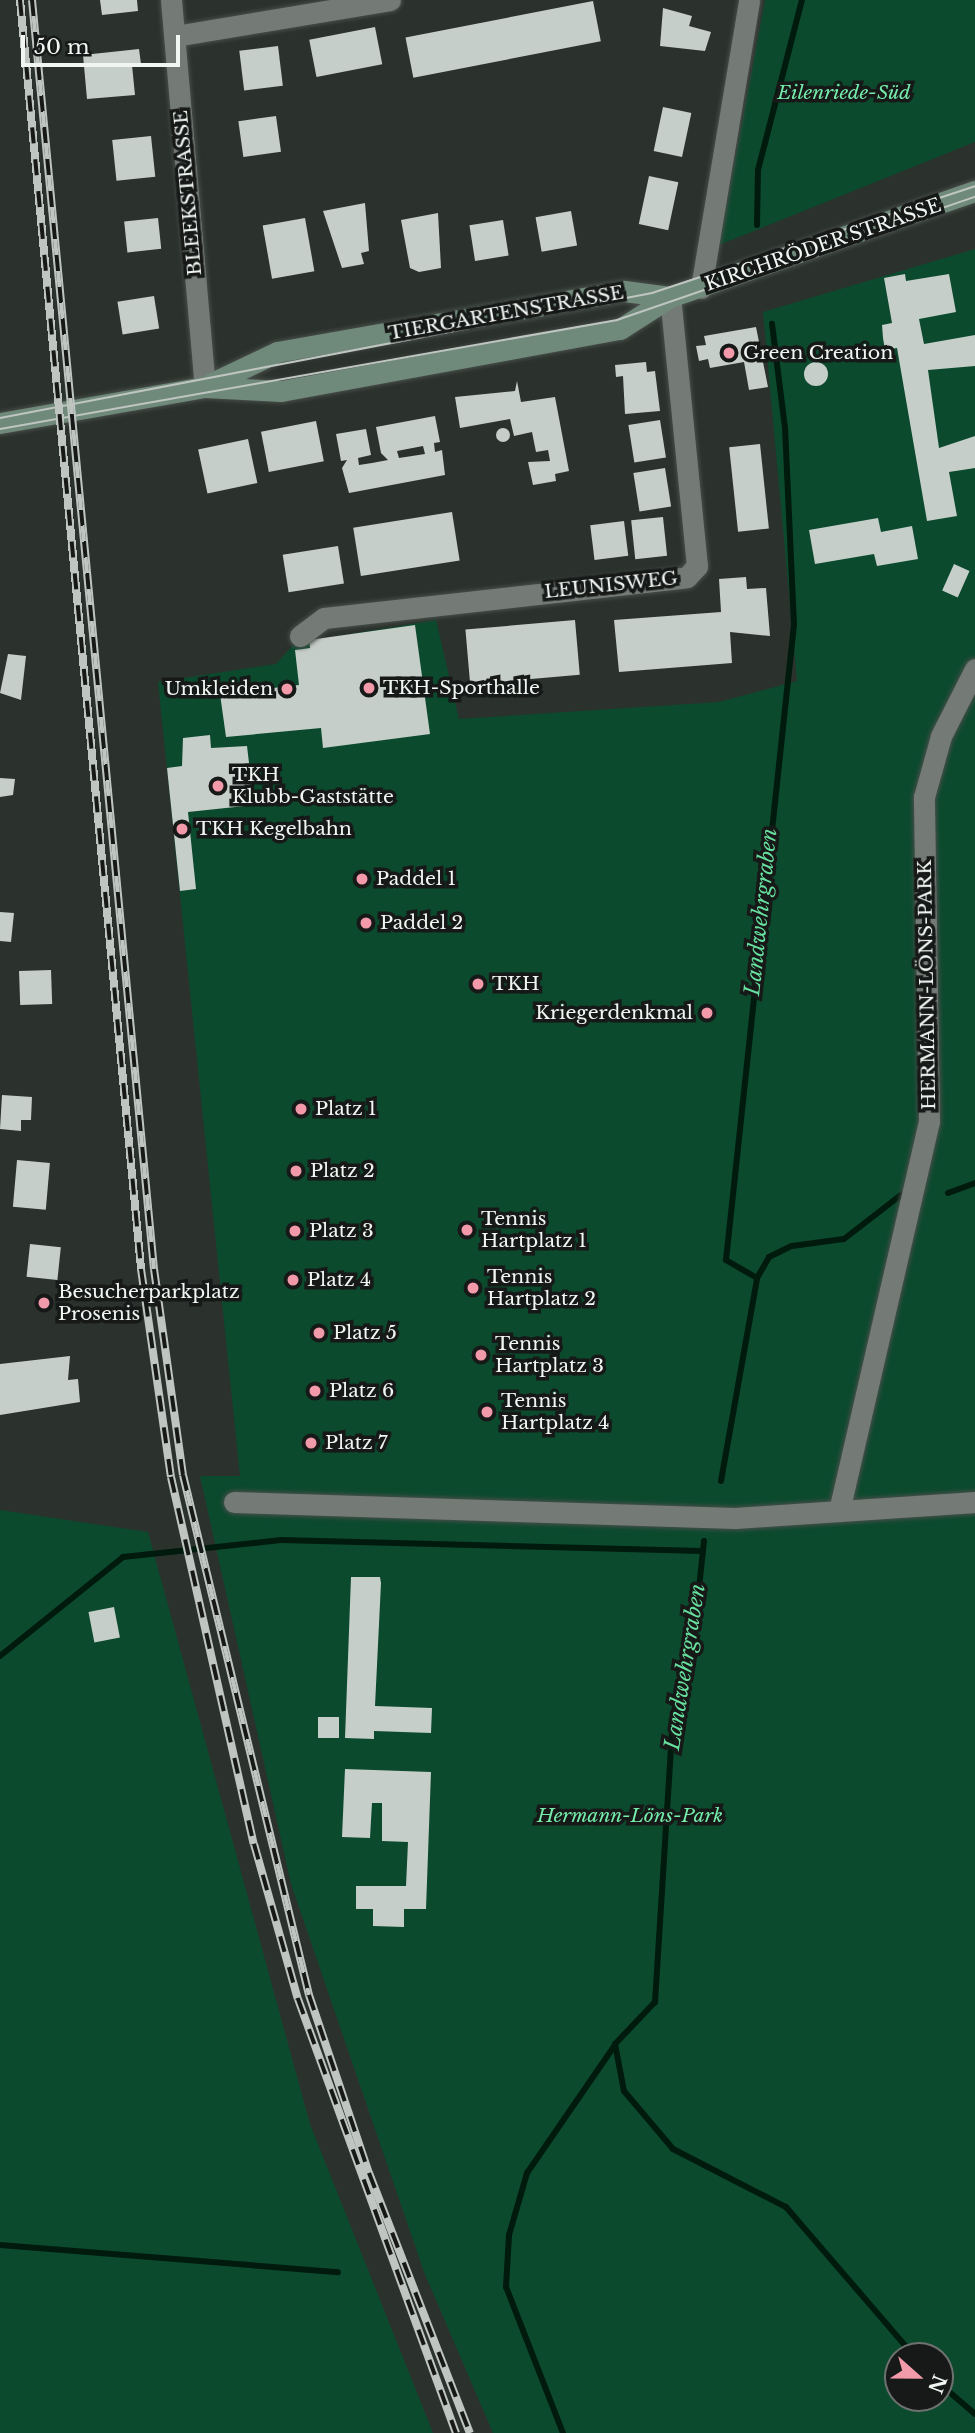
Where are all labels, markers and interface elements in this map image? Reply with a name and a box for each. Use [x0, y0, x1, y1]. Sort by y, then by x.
scale bar [24, 21, 184, 65]
text: 50 m [34, 34, 89, 60]
park label: Eilenriede-Süd [777, 82, 911, 104]
street label: BLEEKSTRASSE [169, 109, 207, 277]
street label: KIRCHRÖDER STRASSE [702, 194, 944, 296]
street label: TIERGARTENSTRASSE [387, 281, 625, 345]
place label: Green Creation [743, 342, 893, 364]
marker: Green Creation [721, 345, 737, 361]
street label: LEUNISWEG [543, 567, 679, 603]
place label: TKH-Sporthalle [383, 677, 540, 699]
place label: Umkleiden [165, 678, 273, 700]
marker: TKH-Sporthalle [361, 680, 377, 696]
marker: Umkleiden [279, 681, 295, 697]
place label: TKH Klubb-Gaststätte [232, 764, 394, 808]
marker: TKH Klubb-Gaststätte [210, 778, 226, 794]
place label: TKH Kegelbahn [196, 818, 352, 840]
marker: TKH Kegelbahn [174, 821, 190, 837]
water label: Landwehrgraben [740, 827, 782, 997]
street label: HERMANN-LÖNS-PARK [913, 860, 941, 1110]
place label: Paddel 1 [376, 868, 456, 890]
marker: Paddel 1 [354, 871, 370, 887]
place label: Paddel 2 [380, 912, 463, 934]
marker: Paddel 2 [358, 915, 374, 931]
place label: TKH [492, 973, 540, 995]
marker: TKH [470, 976, 486, 992]
place label: Kriegerdenkmal [535, 1002, 693, 1024]
marker: Kriegerdenkmal [699, 1005, 715, 1021]
place label: Platz 1 [315, 1098, 376, 1120]
marker: Platz 1 [293, 1101, 309, 1117]
place label: Platz 2 [310, 1160, 375, 1182]
marker: Platz 2 [288, 1163, 304, 1179]
place label: Tennis Hartplatz 1 [481, 1208, 587, 1252]
place label: Platz 3 [309, 1220, 374, 1242]
marker: Tennis Hartplatz 1 [459, 1222, 475, 1238]
marker: Platz 3 [287, 1223, 303, 1239]
place label: Tennis Hartplatz 2 [487, 1266, 596, 1310]
place label: Platz 4 [307, 1269, 371, 1291]
marker: Platz 4 [285, 1272, 301, 1288]
marker: Tennis Hartplatz 2 [465, 1280, 481, 1296]
place label: Besucherparkplatz Prosenis [58, 1281, 240, 1325]
marker: Besucherparkplatz Prosenis [36, 1295, 52, 1311]
place label: Platz 5 [333, 1322, 397, 1344]
marker: Platz 5 [311, 1325, 327, 1341]
place label: Tennis Hartplatz 3 [495, 1333, 604, 1377]
marker: Tennis Hartplatz 3 [473, 1347, 489, 1363]
place label: Platz 6 [329, 1380, 394, 1402]
marker: Platz 6 [307, 1383, 323, 1399]
place label: Tennis Hartplatz 4 [501, 1390, 609, 1434]
marker: Tennis Hartplatz 4 [479, 1404, 495, 1420]
place label: Platz 7 [325, 1432, 388, 1454]
marker: Platz 7 [303, 1435, 319, 1451]
water label: Landwehrgraben [659, 1582, 711, 1752]
park label: Hermann-Löns-Park [537, 1805, 723, 1827]
north arrow [884, 2342, 954, 2412]
text: N [923, 2372, 951, 2396]

